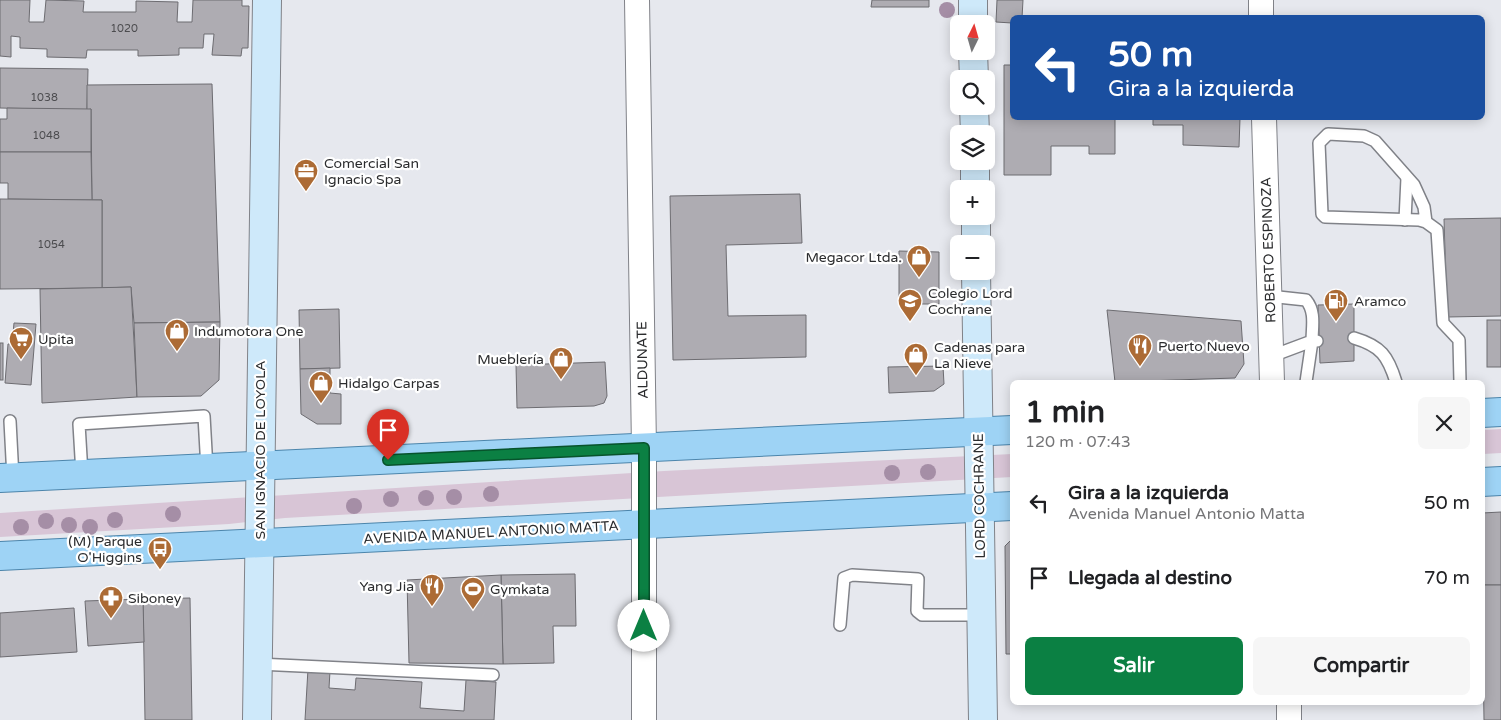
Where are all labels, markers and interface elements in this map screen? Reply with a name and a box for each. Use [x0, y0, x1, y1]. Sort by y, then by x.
north arrow [950, 15, 995, 60]
map controls [950, 15, 995, 280]
house number: 1020 [110, 22, 138, 35]
text: 50 m [1108, 34, 1193, 76]
icon: left [1025, 35, 1090, 100]
button: search [950, 70, 995, 115]
text: Gira a la izquierda [1108, 76, 1294, 102]
house number: 1038 [30, 91, 58, 104]
button: layers [950, 125, 995, 170]
house number: 1048 [32, 129, 60, 142]
place label: Comercial San Ignacio Spa [324, 155, 419, 188]
office icon: Comercial San Ignacio Spa [293, 158, 319, 192]
street label: ROBERTO ESPINOZA [1257, 177, 1280, 323]
button: + [950, 180, 995, 225]
button: − [950, 235, 995, 280]
house number: 1054 [37, 238, 65, 251]
shop icon: Megacor Ltda. [906, 244, 932, 278]
place label: Megacor Ltda. [805, 249, 902, 266]
place label: Colegio Lord Cochrane [928, 285, 1012, 318]
school or university icon: Colegio Lord Cochrane [897, 288, 923, 322]
fuel station icon: Aramco [1323, 288, 1349, 322]
place label: Aramco [1354, 293, 1406, 310]
shop icon: Indumotora One [164, 318, 190, 352]
street label: ALDUNATE [633, 321, 652, 399]
place label: Indumotora One [194, 323, 303, 340]
supermarket icon: Upita [8, 326, 34, 360]
place label: Upita [38, 331, 74, 348]
restaurant icon: Puerto Nuevo [1127, 333, 1153, 367]
place label: Puerto Nuevo [1158, 338, 1250, 355]
place label: Cadenas para La Nieve [934, 339, 1025, 372]
shop icon: Cadenas para La Nieve [903, 342, 929, 376]
shop icon: Mueblería [548, 346, 574, 380]
place label: Mueblería [477, 351, 544, 368]
street label: SAN IGNACIO DE LOYOLA [252, 361, 269, 539]
shop icon: Hidalgo Carpas [308, 370, 334, 404]
place label: Hidalgo Carpas [338, 375, 440, 392]
text: 1 min [1025, 394, 1105, 431]
button: close [1418, 397, 1470, 449]
pin [367, 409, 409, 460]
icon: arrive [374, 416, 402, 444]
text: 120 m · 07:43 [1025, 432, 1131, 452]
street label: LORD COCHRANE [970, 433, 989, 559]
text: Gira a la izquierda [1068, 482, 1229, 504]
icon: left [1025, 489, 1053, 517]
text: 50 m [1424, 492, 1470, 514]
text: Avenida Manuel Antonio Matta [1068, 504, 1305, 524]
street label: AVENIDA MANUEL ANTONIO MATTA [363, 517, 619, 548]
place label: (M) Parque O'Higgins [68, 533, 142, 566]
bus stop icon: (M) Parque O'Higgins [147, 536, 173, 570]
icon: arrive [1025, 564, 1053, 592]
text: Llegada al destino [1068, 567, 1232, 589]
text: 70 m [1424, 567, 1470, 589]
restaurant icon: Yang Jia [419, 573, 445, 607]
sports icon: Gymkata [460, 576, 486, 610]
place label: Yang Jia [359, 578, 414, 595]
place label: Gymkata [490, 581, 549, 598]
pharmacy icon: Siboney [98, 585, 124, 619]
place label: Siboney [128, 590, 182, 607]
position arrow [617, 599, 669, 651]
button: Salir [1025, 637, 1243, 695]
button: Compartir [1253, 637, 1470, 695]

